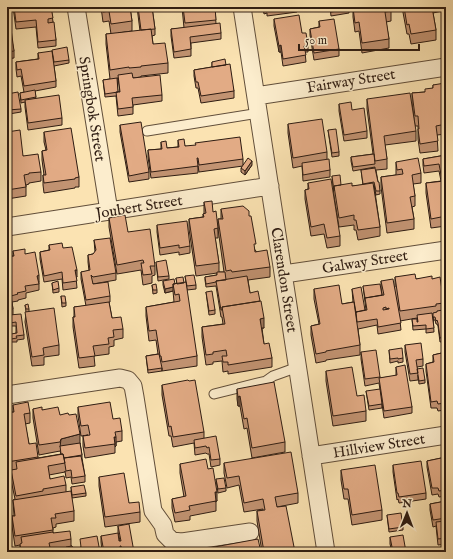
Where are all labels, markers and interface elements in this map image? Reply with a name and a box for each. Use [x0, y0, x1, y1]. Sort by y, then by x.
scale bar [299, 26, 419, 52]
text: 50 m [305, 33, 327, 48]
street label: Springbok Street [74, 55, 110, 163]
street label: Fairway Street [305, 65, 397, 97]
street label: Joubert Street [92, 191, 184, 224]
street label: Clarendon Street [266, 226, 302, 334]
street label: Galway Street [321, 246, 409, 278]
street label: Hillview Street [332, 429, 426, 463]
north arrow [387, 493, 427, 533]
text: N [401, 497, 413, 511]

